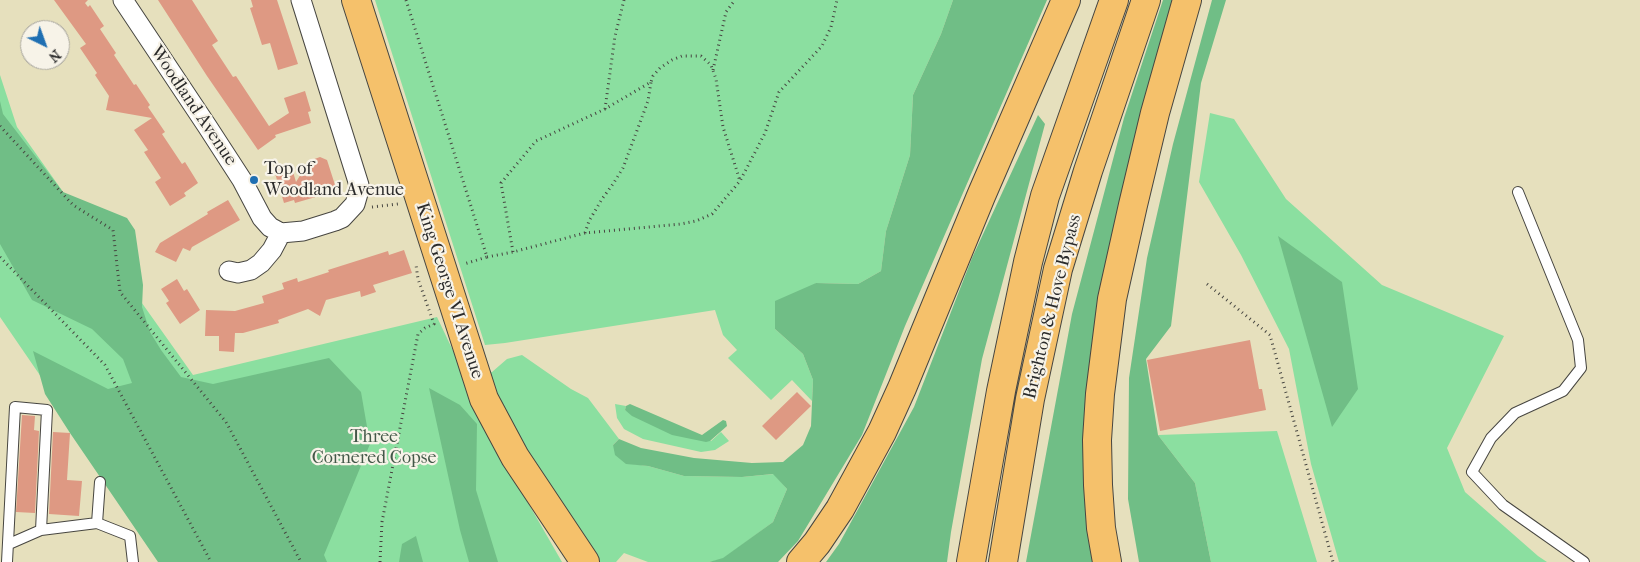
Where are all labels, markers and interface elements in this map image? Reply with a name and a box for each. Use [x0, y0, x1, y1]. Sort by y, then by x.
north arrow [20, 20, 70, 70]
street label: Woodland Avenue [145, 42, 241, 170]
text: N [45, 46, 64, 66]
place label: Top of Woodland Avenue [264, 159, 404, 202]
marker: Top of Woodland Avenue [248, 174, 260, 186]
street label: King George VI Avenue [410, 200, 488, 382]
street label: Brighton & Hove Bypass [1020, 212, 1086, 402]
park label: Three Cornered Copse [312, 427, 436, 469]

